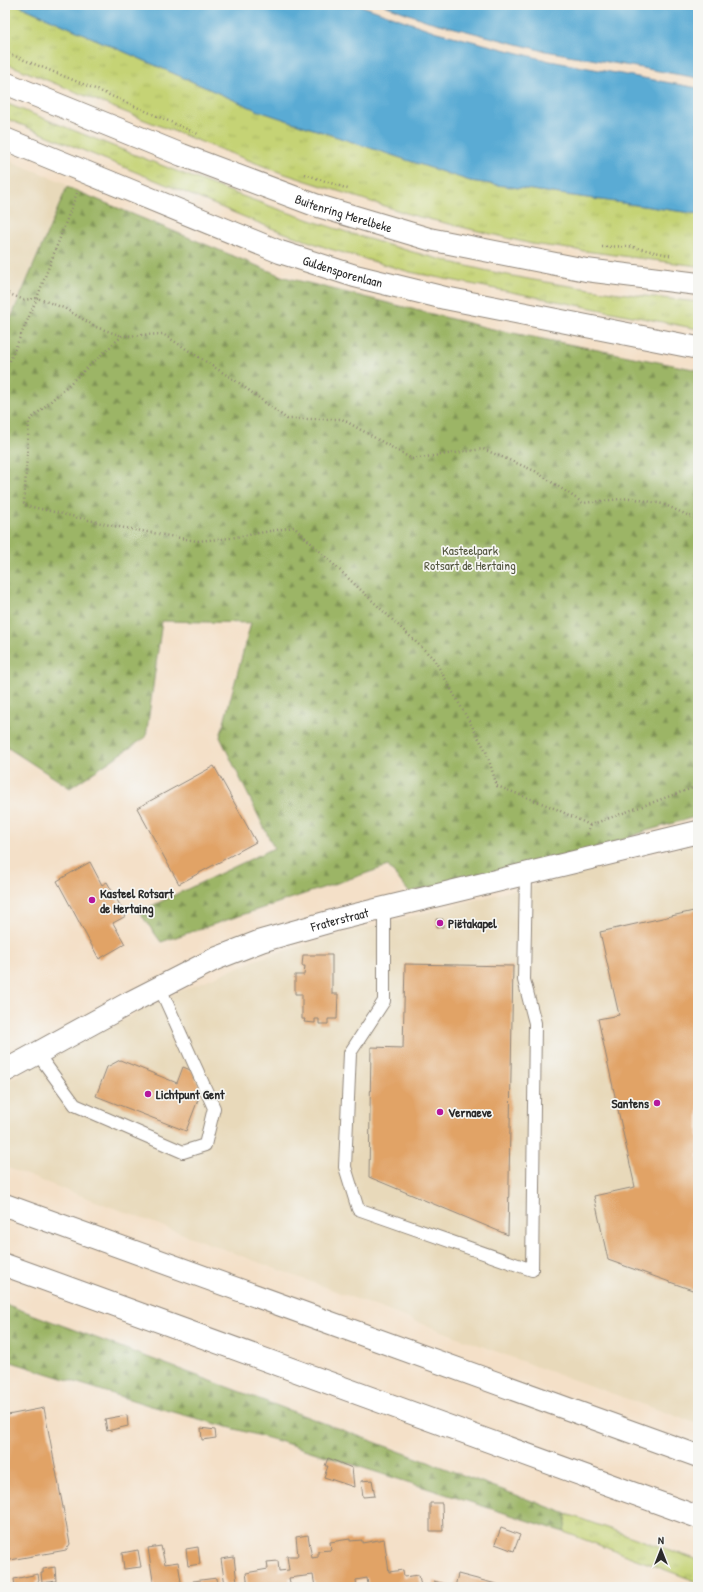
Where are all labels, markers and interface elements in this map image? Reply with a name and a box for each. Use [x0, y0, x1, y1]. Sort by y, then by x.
street label: Buitenring Merelbeke [293, 189, 394, 237]
street label: Guldensporenlaan [300, 251, 385, 291]
park label: Kasteelpark Rotsart de Hertaing [424, 541, 516, 574]
place label: Kasteel Rotsart de Hertaing [100, 884, 174, 918]
marker: Kasteel Rotsart de Hertaing [87, 895, 97, 905]
street label: Fraterstraat [308, 903, 371, 936]
place label: Piëtakapel [448, 914, 497, 933]
marker: Piëtakapel [435, 918, 445, 928]
place label: Lichtpunt Gent [156, 1085, 225, 1104]
marker: Lichtpunt Gent [143, 1089, 153, 1099]
place label: Santens [612, 1094, 649, 1112]
marker: Santens [652, 1098, 662, 1108]
place label: Vernaeve [448, 1103, 493, 1121]
marker: Vernaeve [435, 1107, 445, 1117]
north arrow [641, 1530, 681, 1570]
text: N [658, 1533, 664, 1547]

